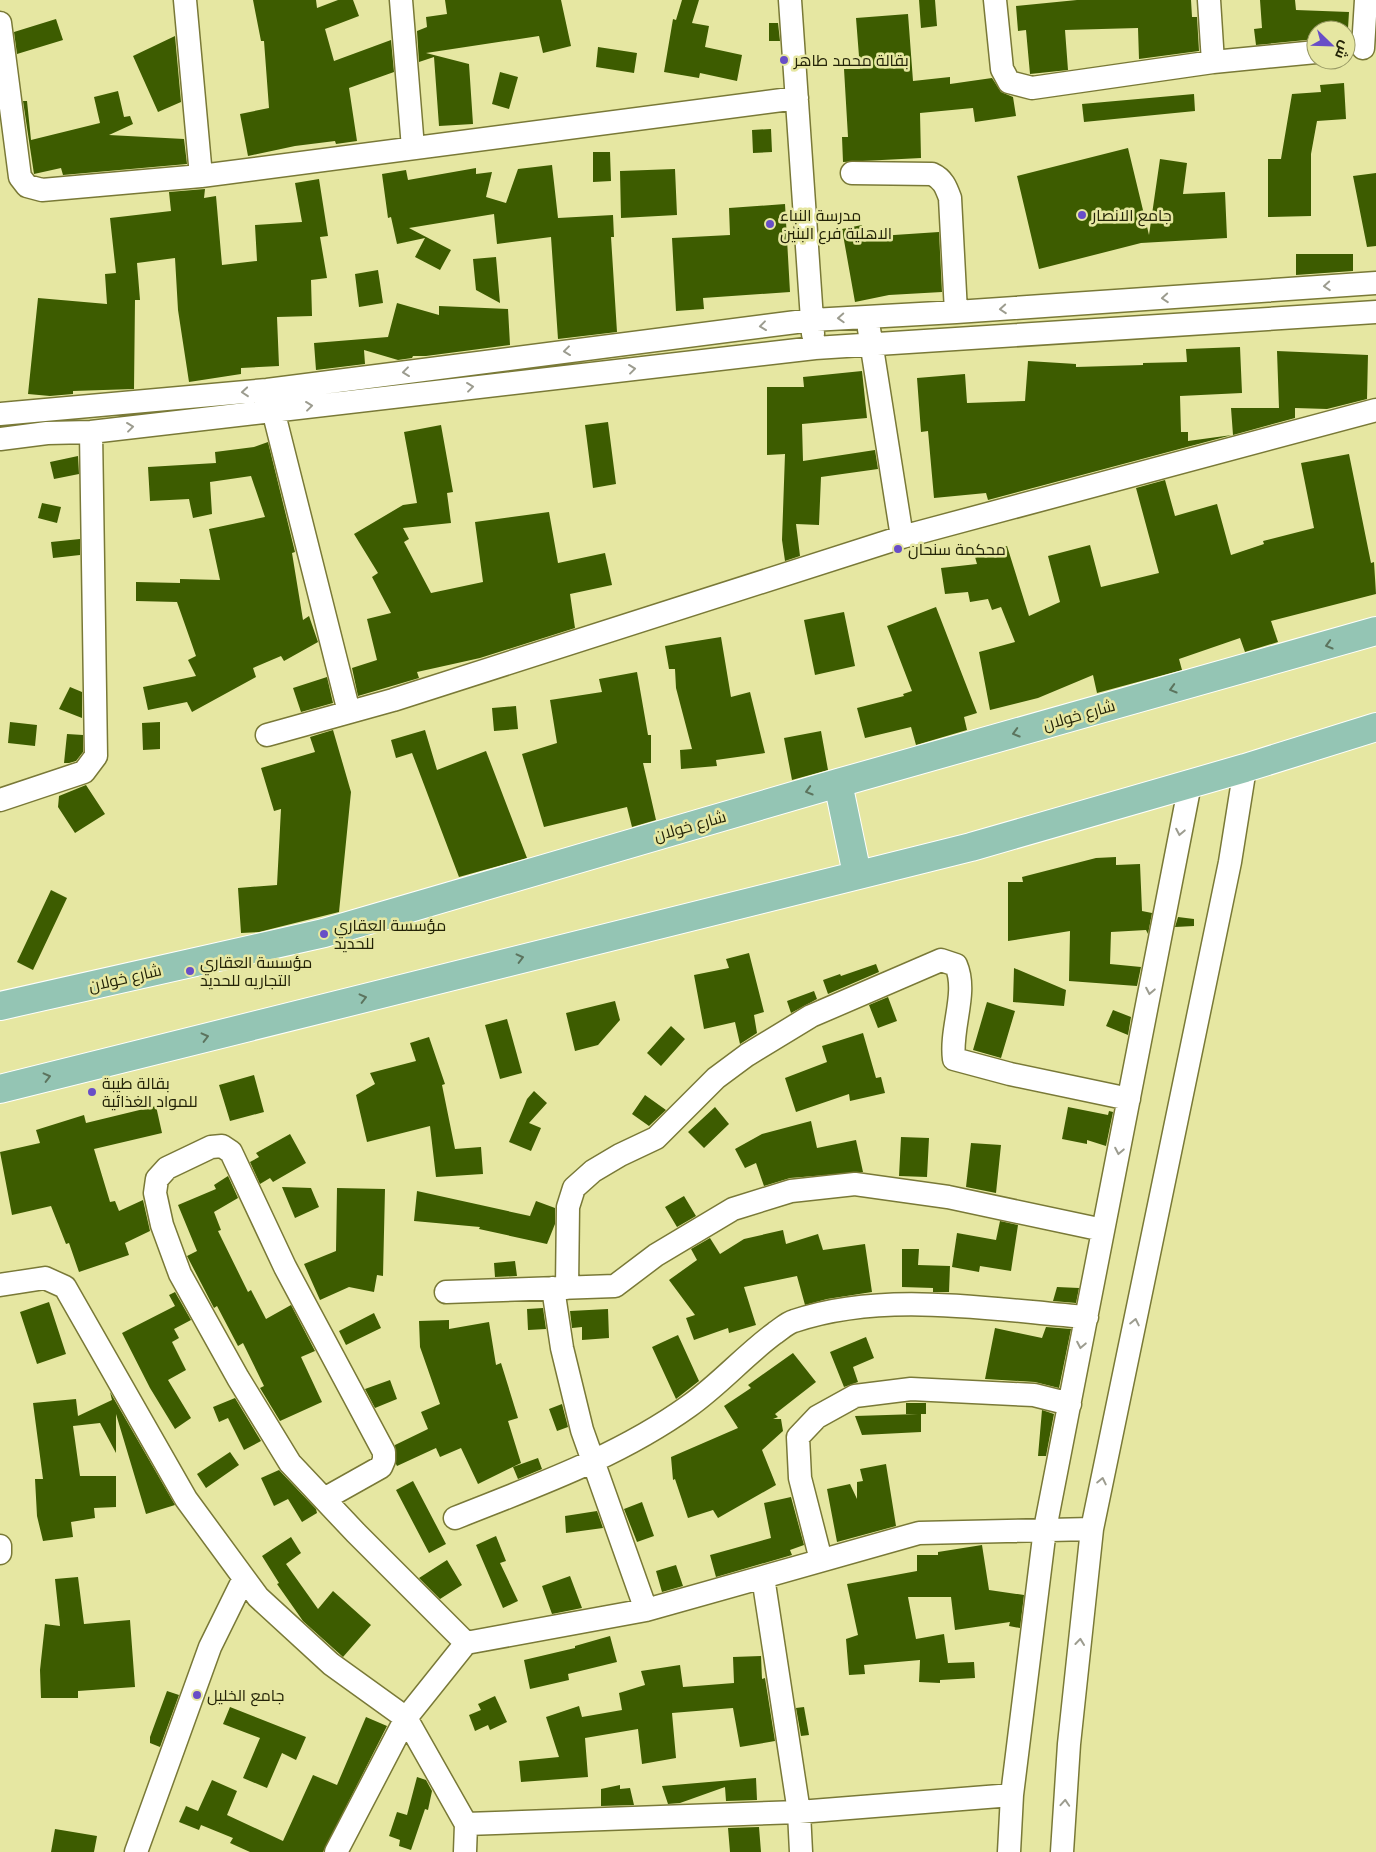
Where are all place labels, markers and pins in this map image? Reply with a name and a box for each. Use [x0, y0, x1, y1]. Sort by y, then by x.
place label: بقالة محمد طاهر [793, 51, 909, 70]
marker: بقالة محمد طاهر [778, 54, 790, 66]
place label: مدرسة النباء الاهلية فرع البنين [780, 206, 892, 245]
place label: جامع الانصار [1091, 206, 1172, 227]
marker: جامع الانصار [1076, 209, 1088, 221]
marker: مدرسة النباء الاهلية فرع البنين [764, 218, 776, 230]
place label: محكمة سنحان [908, 540, 1006, 560]
marker: محكمة سنحان [892, 543, 904, 555]
place label: مؤسسة العقاري للحديد [334, 916, 446, 953]
marker: مؤسسة العقاري للحديد [318, 928, 330, 940]
place label: مؤسسة العقاري التجاريه للحديد [200, 953, 312, 990]
marker: مؤسسة العقاري التجاريه للحديد [184, 965, 196, 977]
place label: بقالة طيبة للمواد الغذائية [102, 1074, 198, 1111]
marker: بقالة طيبة للمواد الغذائية [86, 1086, 98, 1098]
place label: جامع الخليل [207, 1686, 284, 1707]
marker: جامع الخليل [191, 1689, 203, 1701]

